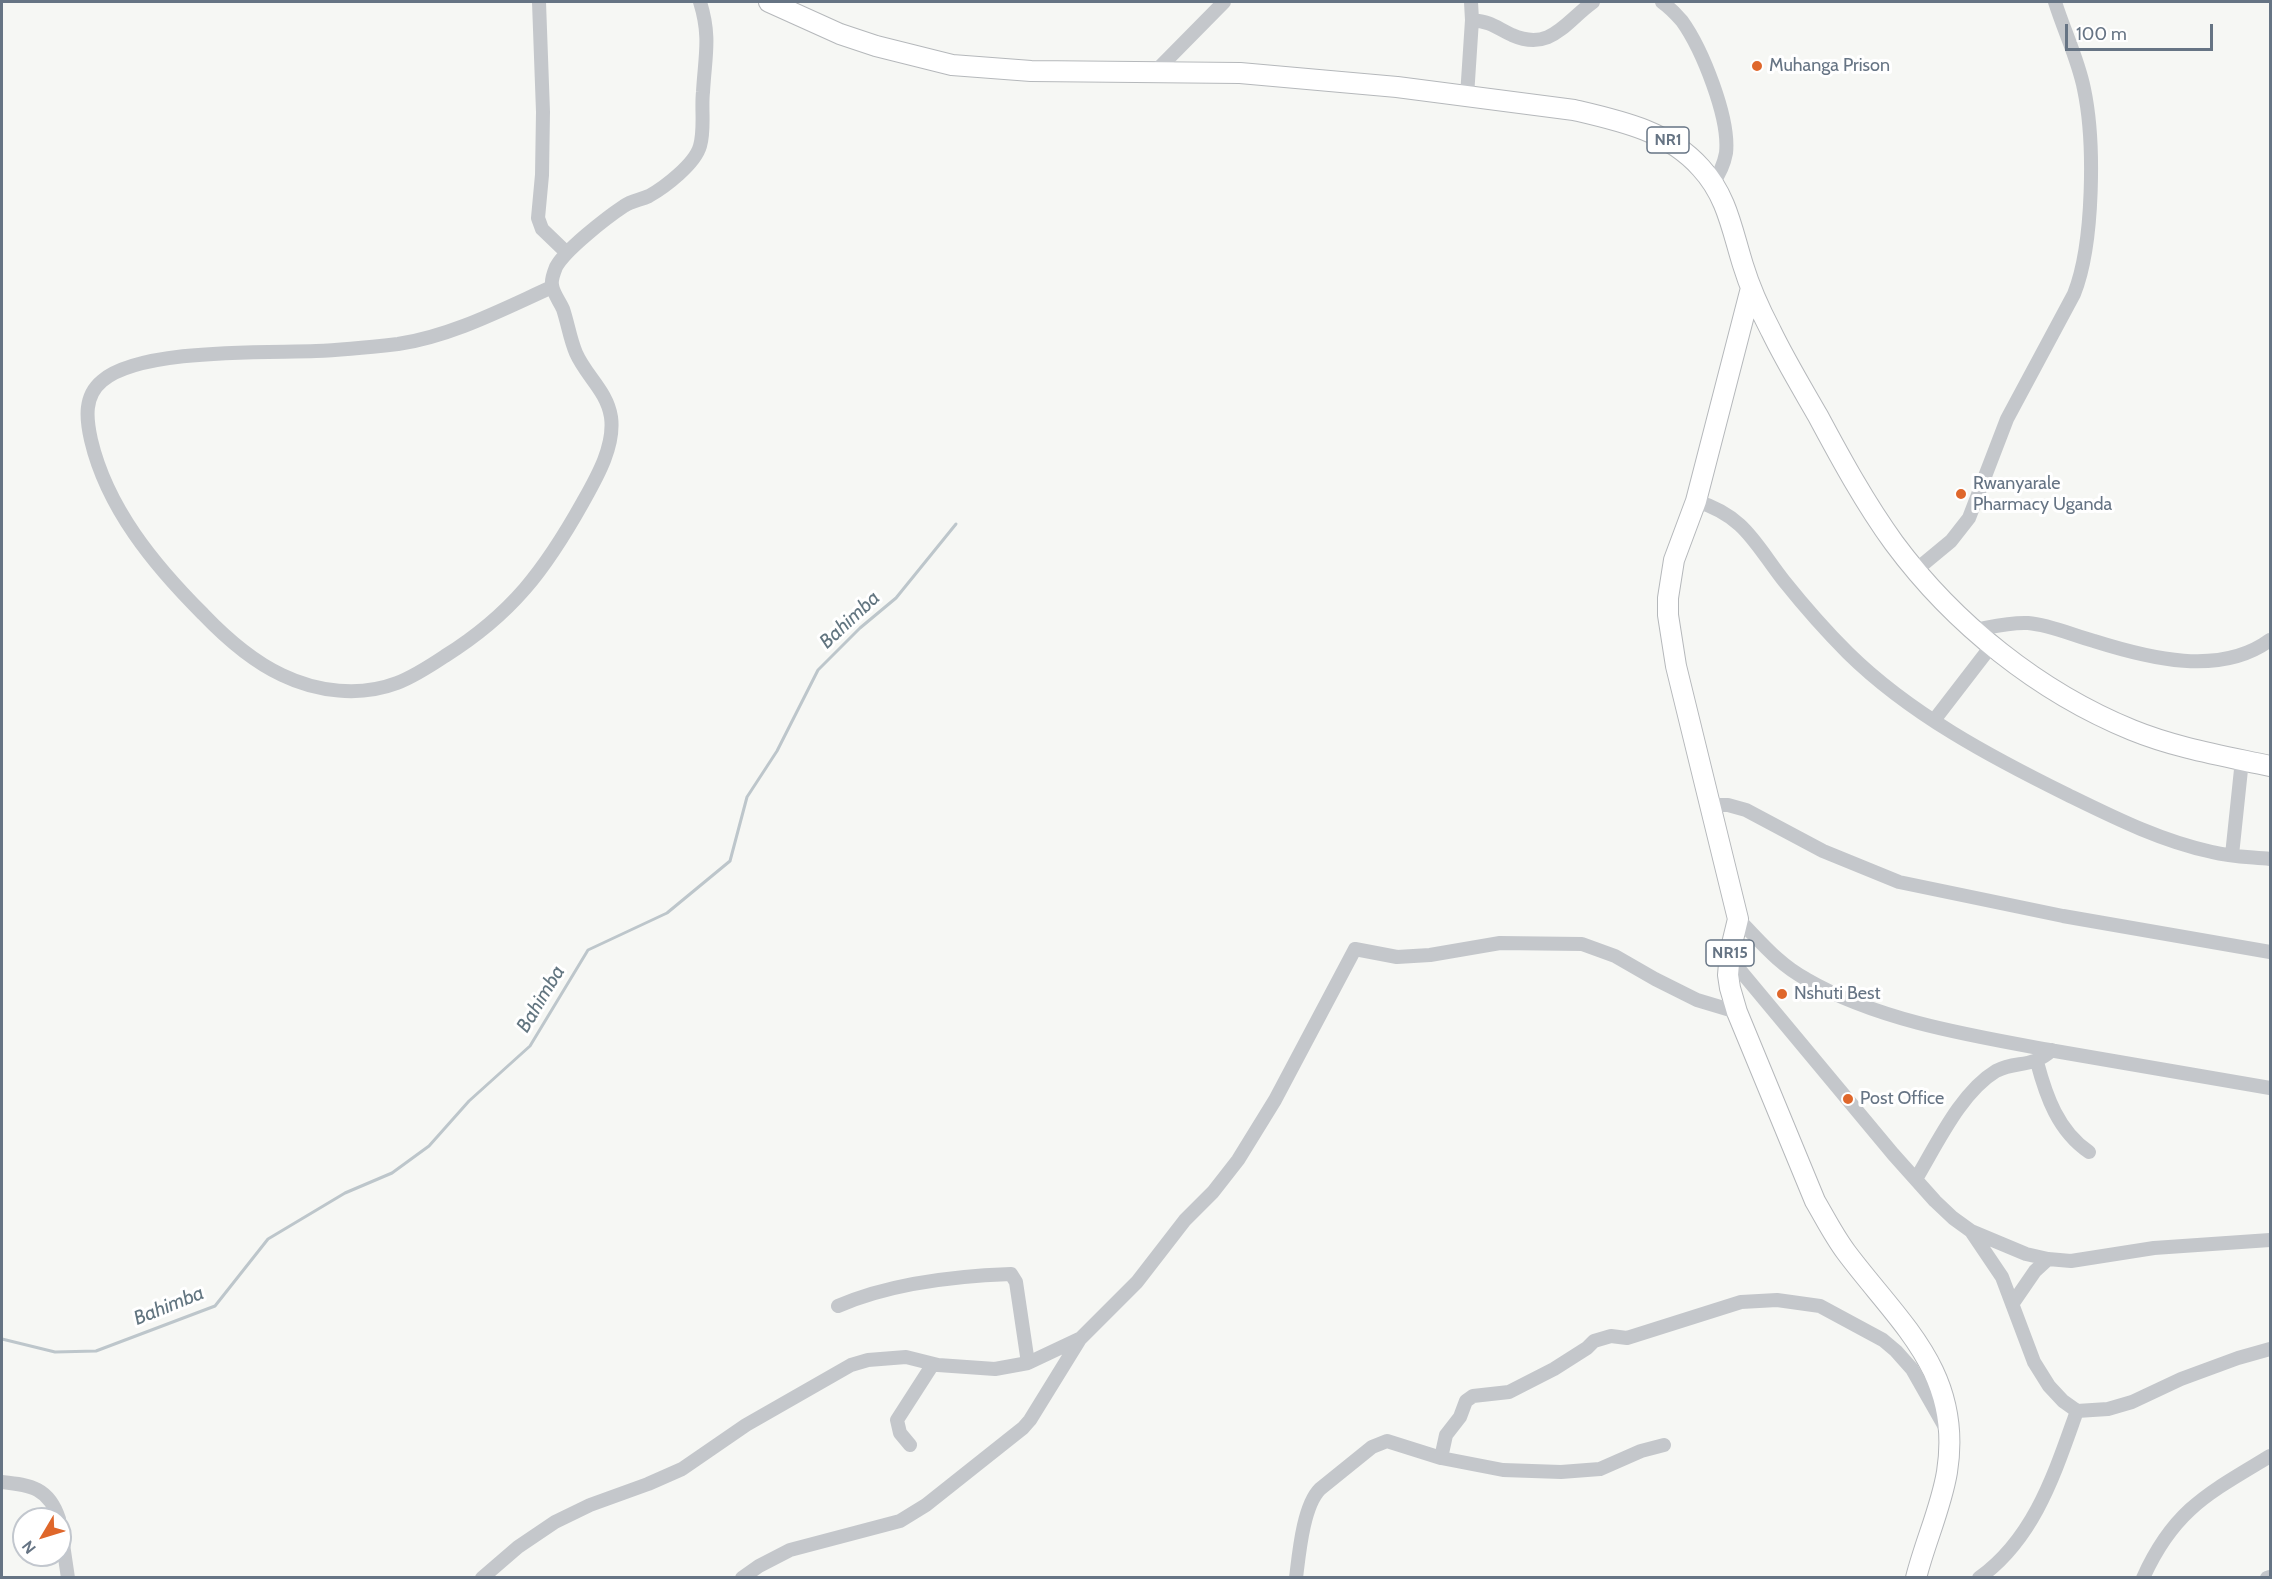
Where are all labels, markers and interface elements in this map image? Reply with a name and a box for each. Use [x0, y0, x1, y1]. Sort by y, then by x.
scale bar [2068, 12, 2216, 50]
text: 100 m [2076, 23, 2127, 45]
place label: Muhanga Prison [1769, 55, 1890, 77]
marker: Muhanga Prison [1750, 59, 1764, 73]
road number: NR1 [1647, 127, 1689, 153]
place label: Rwanyarale Pharmacy Uganda [1973, 473, 2112, 516]
marker: Rwanyarale Pharmacy Uganda [1954, 487, 1968, 501]
water label: Bahimba [815, 586, 885, 654]
road number: NR15 [1706, 940, 1754, 966]
water label: Bahimba [512, 961, 570, 1037]
place label: Nshuti Best [1794, 983, 1881, 1005]
marker: Nshuti Best [1775, 987, 1789, 1001]
place label: Post Office [1860, 1088, 1944, 1110]
marker: Post Office [1841, 1092, 1855, 1106]
water label: Bahimba [130, 1281, 208, 1331]
north arrow [12, 1507, 72, 1567]
text: N [18, 1537, 40, 1557]

